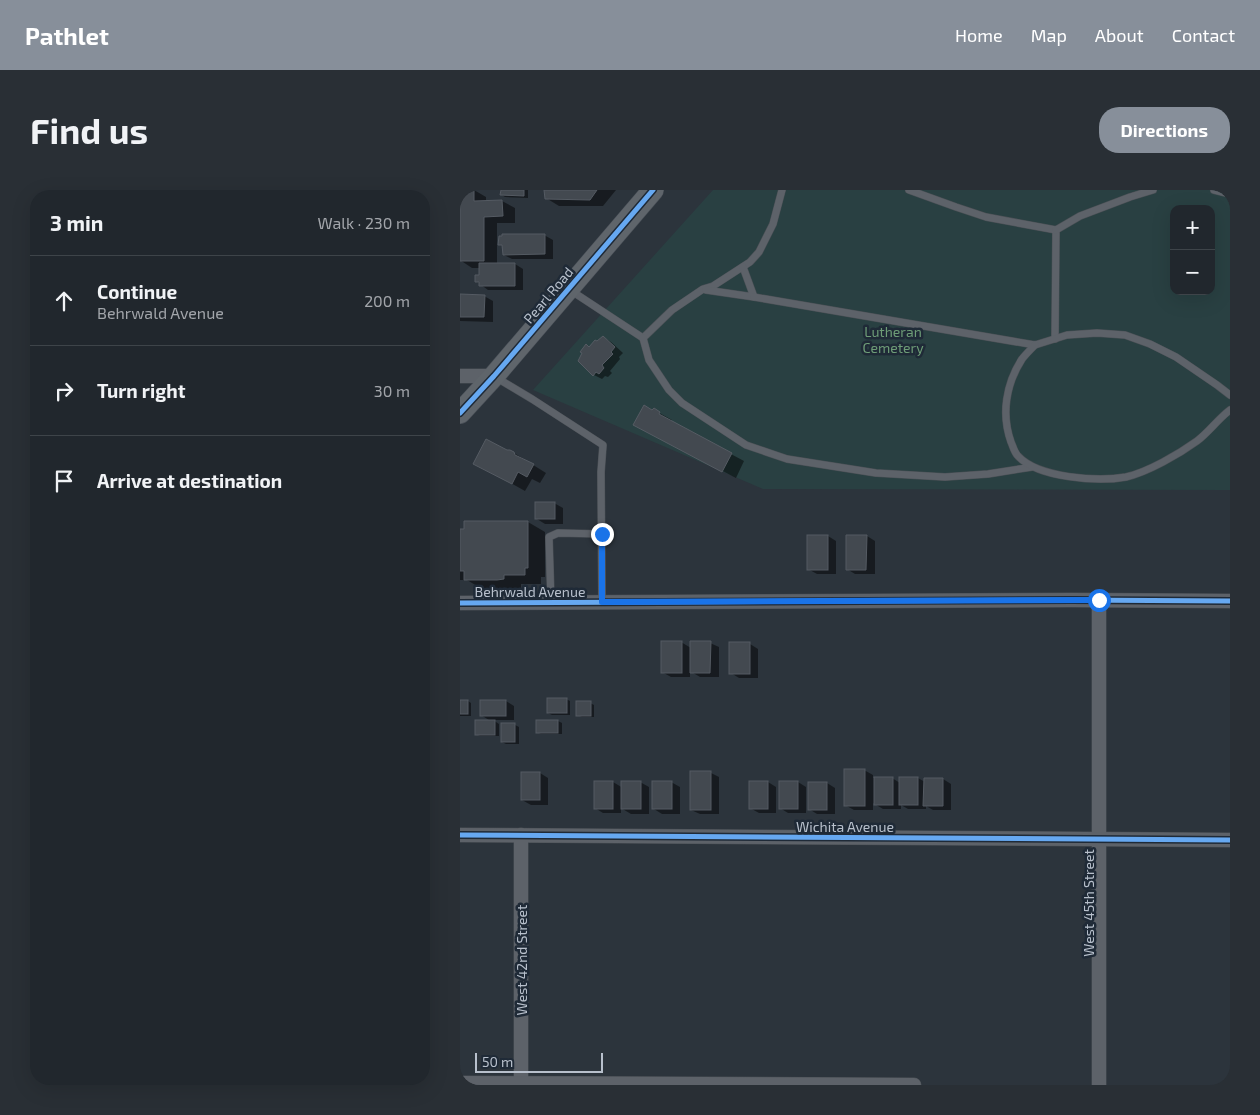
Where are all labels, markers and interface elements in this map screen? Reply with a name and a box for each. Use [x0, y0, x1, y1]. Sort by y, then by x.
text: Pathlet [25, 21, 109, 50]
text: Home [955, 24, 1003, 46]
text: Map [1031, 24, 1067, 46]
text: About [1095, 24, 1144, 46]
text: Contact [1172, 24, 1235, 46]
button: Directions [1099, 107, 1230, 153]
text: Find us [30, 109, 148, 151]
map controls [1170, 205, 1215, 295]
button: + [1170, 205, 1215, 250]
text: 3 min [50, 210, 103, 235]
text: Walk · 230 m [317, 213, 410, 232]
button: − [1170, 250, 1215, 295]
street label: Pearl Road [520, 263, 576, 327]
text: Continue [97, 280, 177, 303]
icon: ahead [50, 287, 78, 315]
text: 200 m [364, 291, 410, 310]
text: Behrwald Avenue [97, 303, 224, 322]
park label: Lutheran Cemetery [862, 323, 924, 356]
icon: right [50, 377, 78, 405]
text: Turn right [97, 379, 185, 402]
text: 30 m [374, 381, 410, 400]
icon: arrive [50, 467, 78, 495]
text: Arrive at destination [97, 469, 282, 492]
route end [591, 523, 614, 546]
street label: Behrwald Avenue [474, 583, 586, 600]
route start [1088, 589, 1111, 612]
street label: Wichita Avenue [796, 818, 894, 835]
street label: West 45th Street [1080, 849, 1097, 957]
street label: West 42nd Street [513, 905, 530, 1015]
scale bar [475, 1050, 602, 1073]
text: 50 m [482, 1053, 513, 1070]

